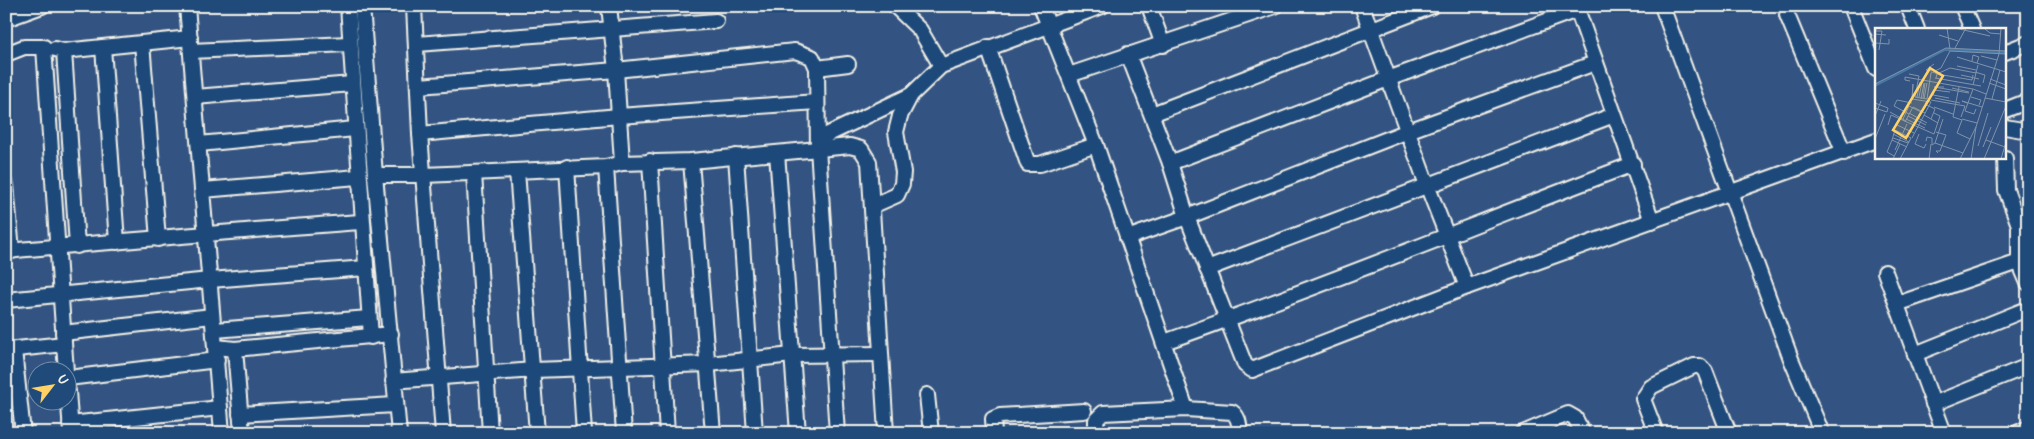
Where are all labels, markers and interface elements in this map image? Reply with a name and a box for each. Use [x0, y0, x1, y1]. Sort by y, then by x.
inset map [1875, 28, 2006, 159]
north arrow [28, 362, 78, 412]
text: U [53, 371, 74, 387]

